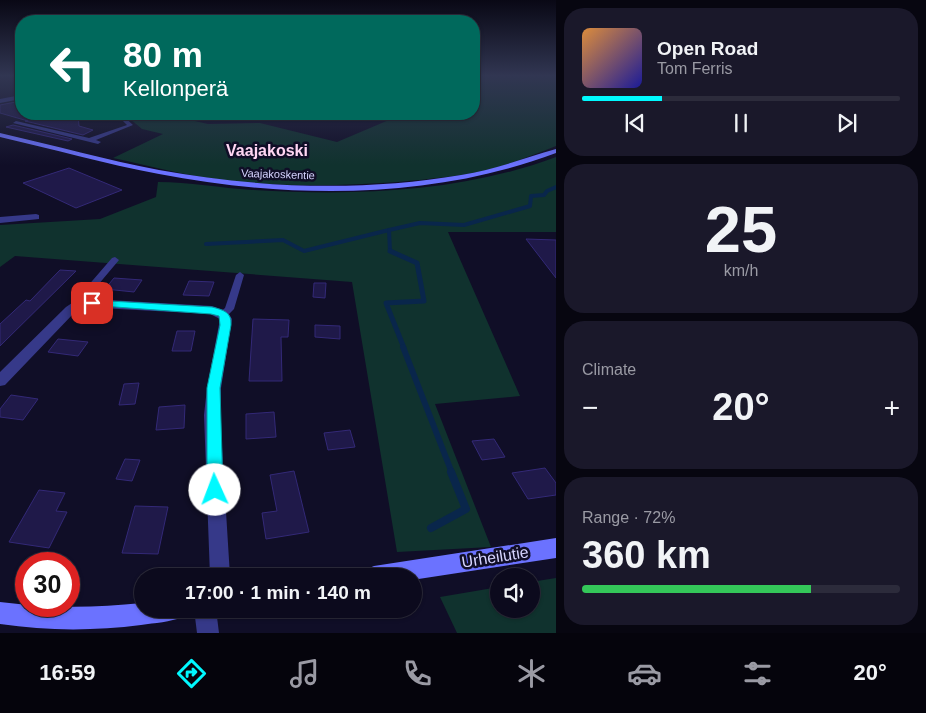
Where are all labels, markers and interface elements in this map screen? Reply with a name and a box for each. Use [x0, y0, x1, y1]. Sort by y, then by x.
icon: left [40, 35, 105, 100]
text: 80 m [123, 35, 203, 74]
text: Open Road [657, 38, 758, 59]
text: Tom Ferris [657, 60, 733, 77]
text: Kellonperä [123, 76, 228, 101]
icon: previous [621, 109, 649, 137]
icon: pause [727, 109, 755, 137]
icon: next [833, 109, 861, 137]
district label: Vaajakoski [226, 142, 308, 159]
street label: Vaajakoskentie [241, 167, 315, 181]
text: 25 [705, 193, 777, 266]
text: km/h [724, 262, 758, 279]
pin [71, 282, 113, 324]
icon: arrive [78, 289, 106, 317]
text: Climate [582, 361, 636, 378]
text: 20° [712, 386, 770, 428]
text: − [582, 392, 598, 423]
text: + [884, 392, 900, 423]
position arrow [188, 463, 240, 515]
text: Range · 72% [582, 509, 675, 526]
text: 360 km [582, 534, 711, 576]
street label: Urheilutie [460, 543, 530, 571]
speed limit sign: 30 [15, 552, 80, 617]
map controls [490, 568, 540, 618]
button: sound [490, 568, 540, 618]
text: 17:00 · 1 min · 140 m [185, 582, 371, 603]
icon: directions [174, 656, 209, 691]
icon: music [287, 656, 322, 691]
icon: phone [400, 656, 435, 691]
icon: climate [514, 656, 549, 691]
icon: car [627, 656, 662, 691]
icon: filters [740, 656, 775, 691]
text: 16:59 [39, 660, 95, 685]
text: 20° [854, 660, 887, 685]

